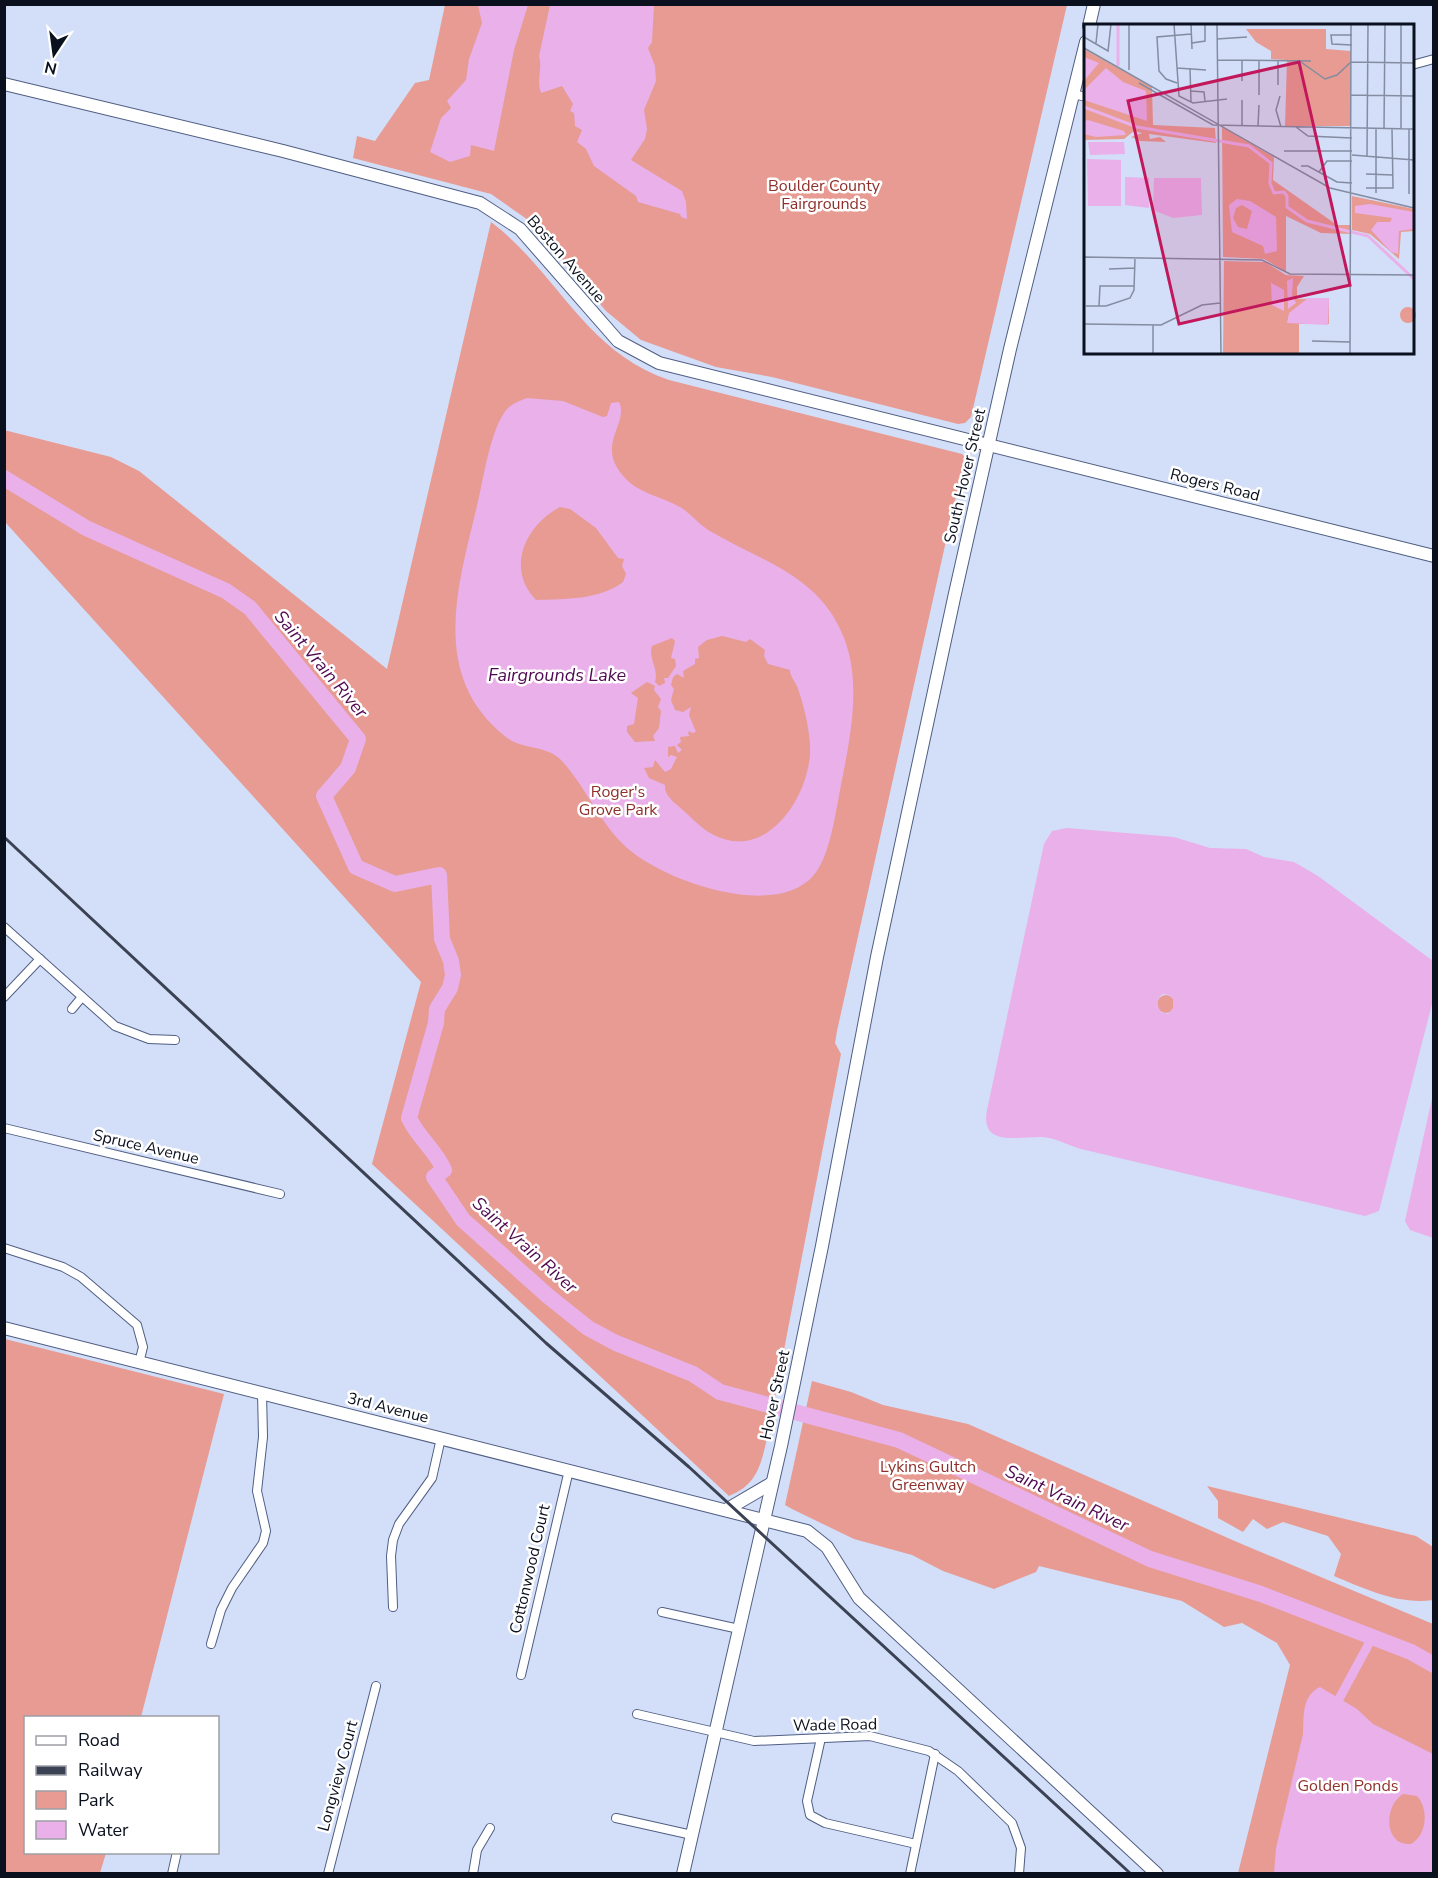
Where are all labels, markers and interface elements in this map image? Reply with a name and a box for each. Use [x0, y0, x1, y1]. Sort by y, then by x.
north arrow [24, 24, 84, 84]
inset map [1084, 24, 1414, 354]
text: N [43, 56, 59, 80]
park label: Boulder County Fairgrounds [768, 175, 881, 215]
street label: Boston Avenue [522, 210, 610, 308]
street label: South Hover Street [939, 406, 991, 546]
street label: Rogers Road [1168, 463, 1262, 507]
water label: Saint Vrain River [269, 605, 373, 723]
water label: Fairgrounds Lake [488, 663, 627, 687]
park label: Roger's Grove Park [579, 781, 658, 821]
street label: Spruce Avenue [91, 1124, 201, 1170]
water label: Saint Vrain River [467, 1191, 583, 1299]
street label: Hover Street [755, 1348, 795, 1442]
street label: 3rd Avenue [345, 1387, 431, 1429]
park label: Lykins Gultch Greenway [880, 1456, 976, 1496]
water label: Saint Vrain River [1001, 1459, 1133, 1537]
street label: Cottonwood Court [504, 1502, 556, 1636]
street label: Wade Road [793, 1713, 877, 1737]
legend [24, 1716, 219, 1854]
street label: Longview Court [313, 1718, 363, 1834]
text: Road [78, 1728, 120, 1752]
text: Railway [78, 1758, 143, 1782]
park label: Golden Ponds [1298, 1775, 1399, 1797]
text: Park [78, 1788, 115, 1812]
text: Water [78, 1818, 129, 1842]

